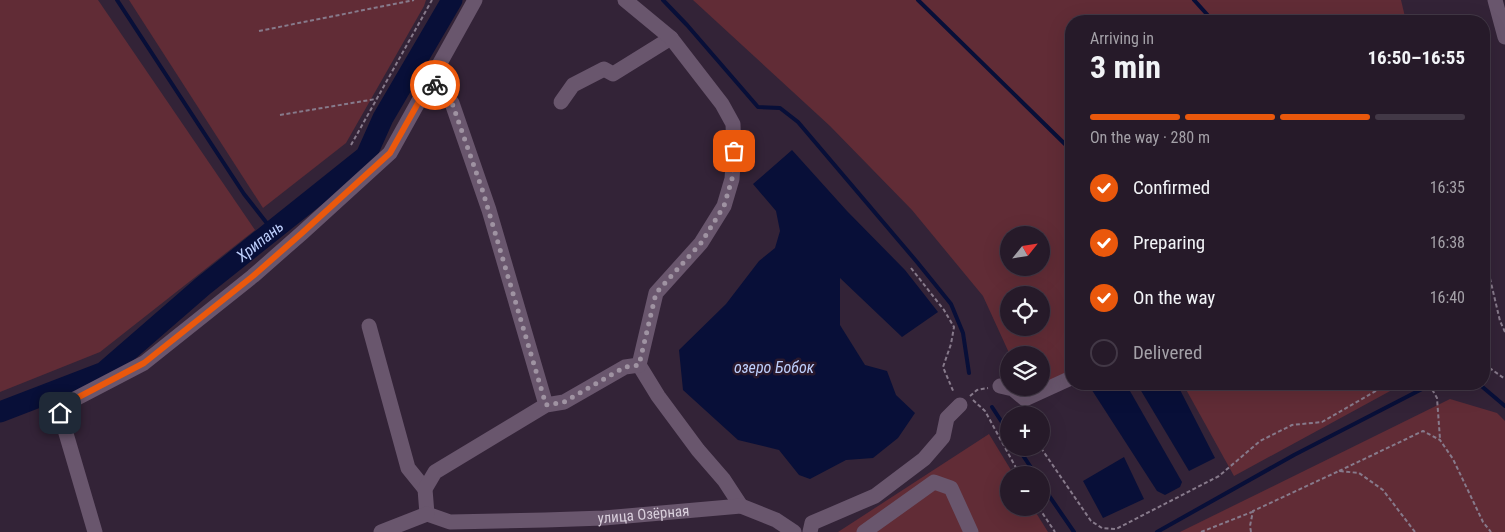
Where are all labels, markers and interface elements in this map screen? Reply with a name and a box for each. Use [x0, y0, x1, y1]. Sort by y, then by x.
text: Arriving in [1090, 29, 1154, 48]
text: 16:50–16:55 [1367, 46, 1465, 69]
text: 3 min [1090, 48, 1161, 86]
courier [410, 60, 460, 110]
icon: bike [421, 71, 449, 99]
text: On the way · 280 m [1090, 128, 1210, 147]
pin [713, 130, 755, 172]
icon: bag [720, 137, 748, 165]
icon: check [1090, 174, 1118, 202]
text: Confirmed [1133, 176, 1210, 199]
text: 16:35 [1430, 178, 1465, 197]
water label: Хрипань [231, 216, 287, 266]
north arrow [1000, 226, 1050, 276]
map controls [1000, 226, 1050, 516]
icon: check [1090, 229, 1118, 257]
text: Preparing [1133, 231, 1205, 254]
text: 16:38 [1430, 233, 1465, 252]
icon: check [1090, 284, 1118, 312]
button: locate [1000, 286, 1050, 336]
text: On the way [1133, 286, 1215, 309]
text: 16:40 [1430, 288, 1465, 307]
text: Delivered [1133, 341, 1202, 364]
button: layers [1000, 346, 1050, 396]
water label: озеро Бобок [734, 358, 815, 377]
pin [39, 392, 81, 434]
icon: home [46, 399, 74, 427]
button: + [1000, 406, 1050, 456]
button: − [1000, 466, 1050, 516]
street label: улица Озёрная [597, 502, 690, 527]

